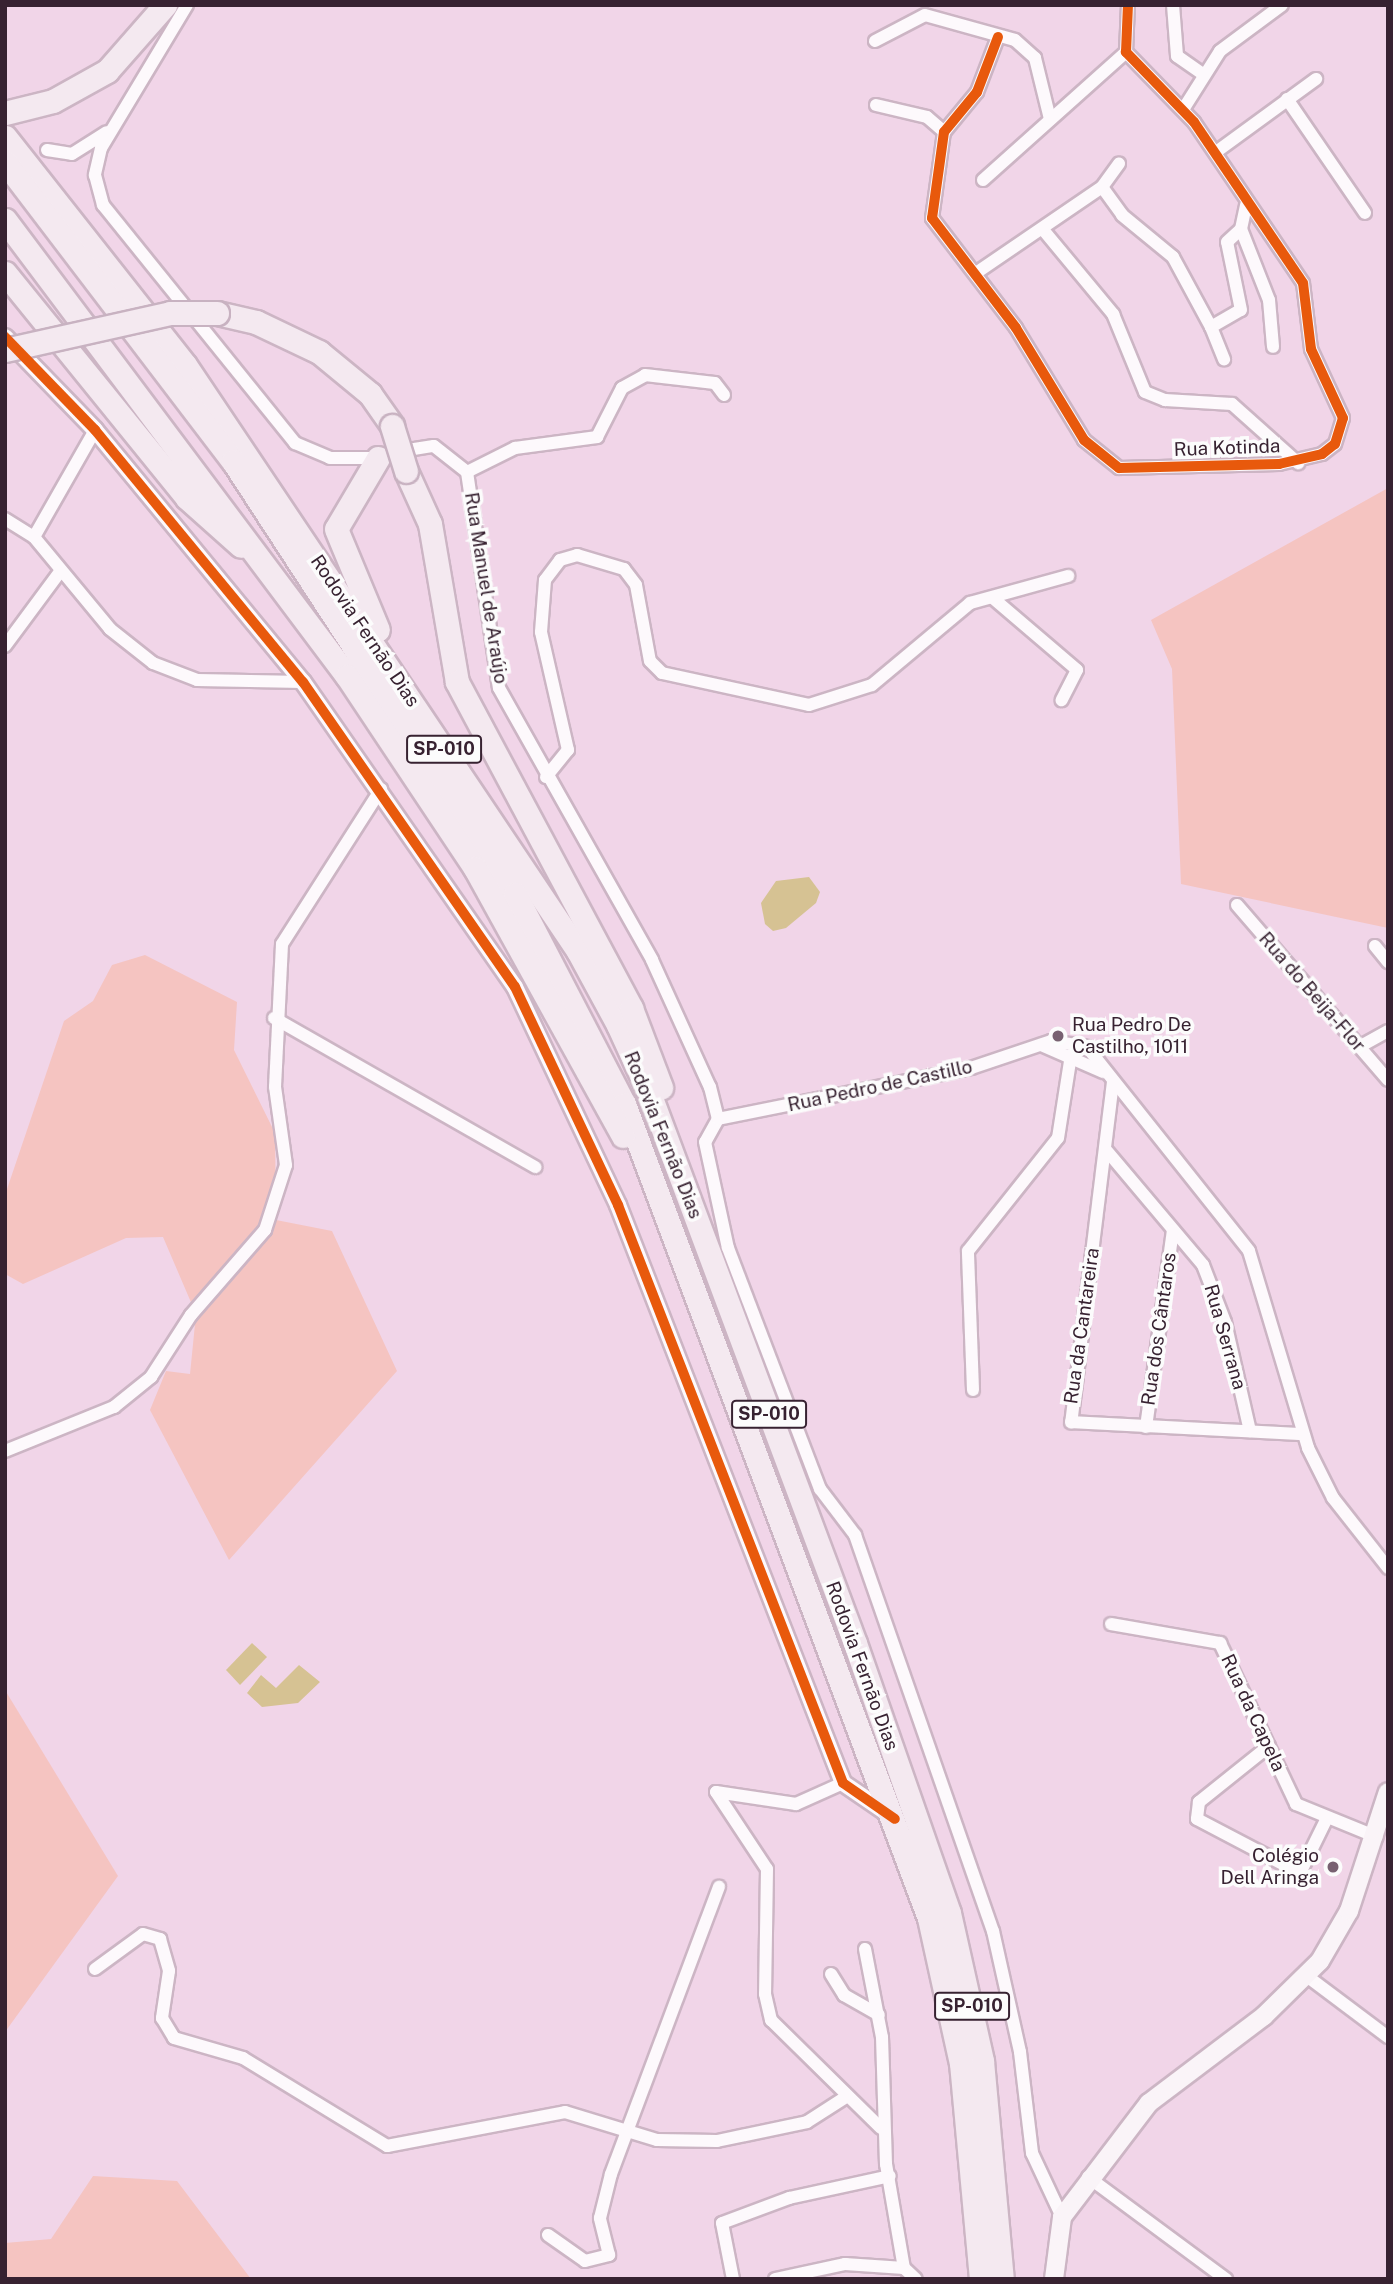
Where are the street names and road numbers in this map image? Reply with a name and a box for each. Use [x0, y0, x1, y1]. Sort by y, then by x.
street label: Rua Kotinda [1173, 435, 1281, 461]
street label: Rua Manuel de Araújo [460, 491, 512, 685]
street label: Rodovia Fernão Dias [306, 551, 424, 711]
road number: SP-010 [406, 734, 482, 764]
street label: Rua do Beija-Flor [1254, 927, 1370, 1057]
street label: Rodovia Fernão Dias [619, 1048, 707, 1222]
street label: Rua Pedro de Castillo [785, 1055, 975, 1117]
street label: Rua da Cantareira [1060, 1246, 1104, 1406]
street label: Rua dos Cântaros [1137, 1251, 1181, 1407]
street label: Rua Serrana [1199, 1282, 1251, 1392]
road number: SP-010 [730, 1400, 808, 1428]
street label: Rodovia Fernão Dias [821, 1578, 903, 1754]
street label: Rua da Capela [1216, 1651, 1290, 1775]
road number: SP-010 [934, 1992, 1010, 2020]

